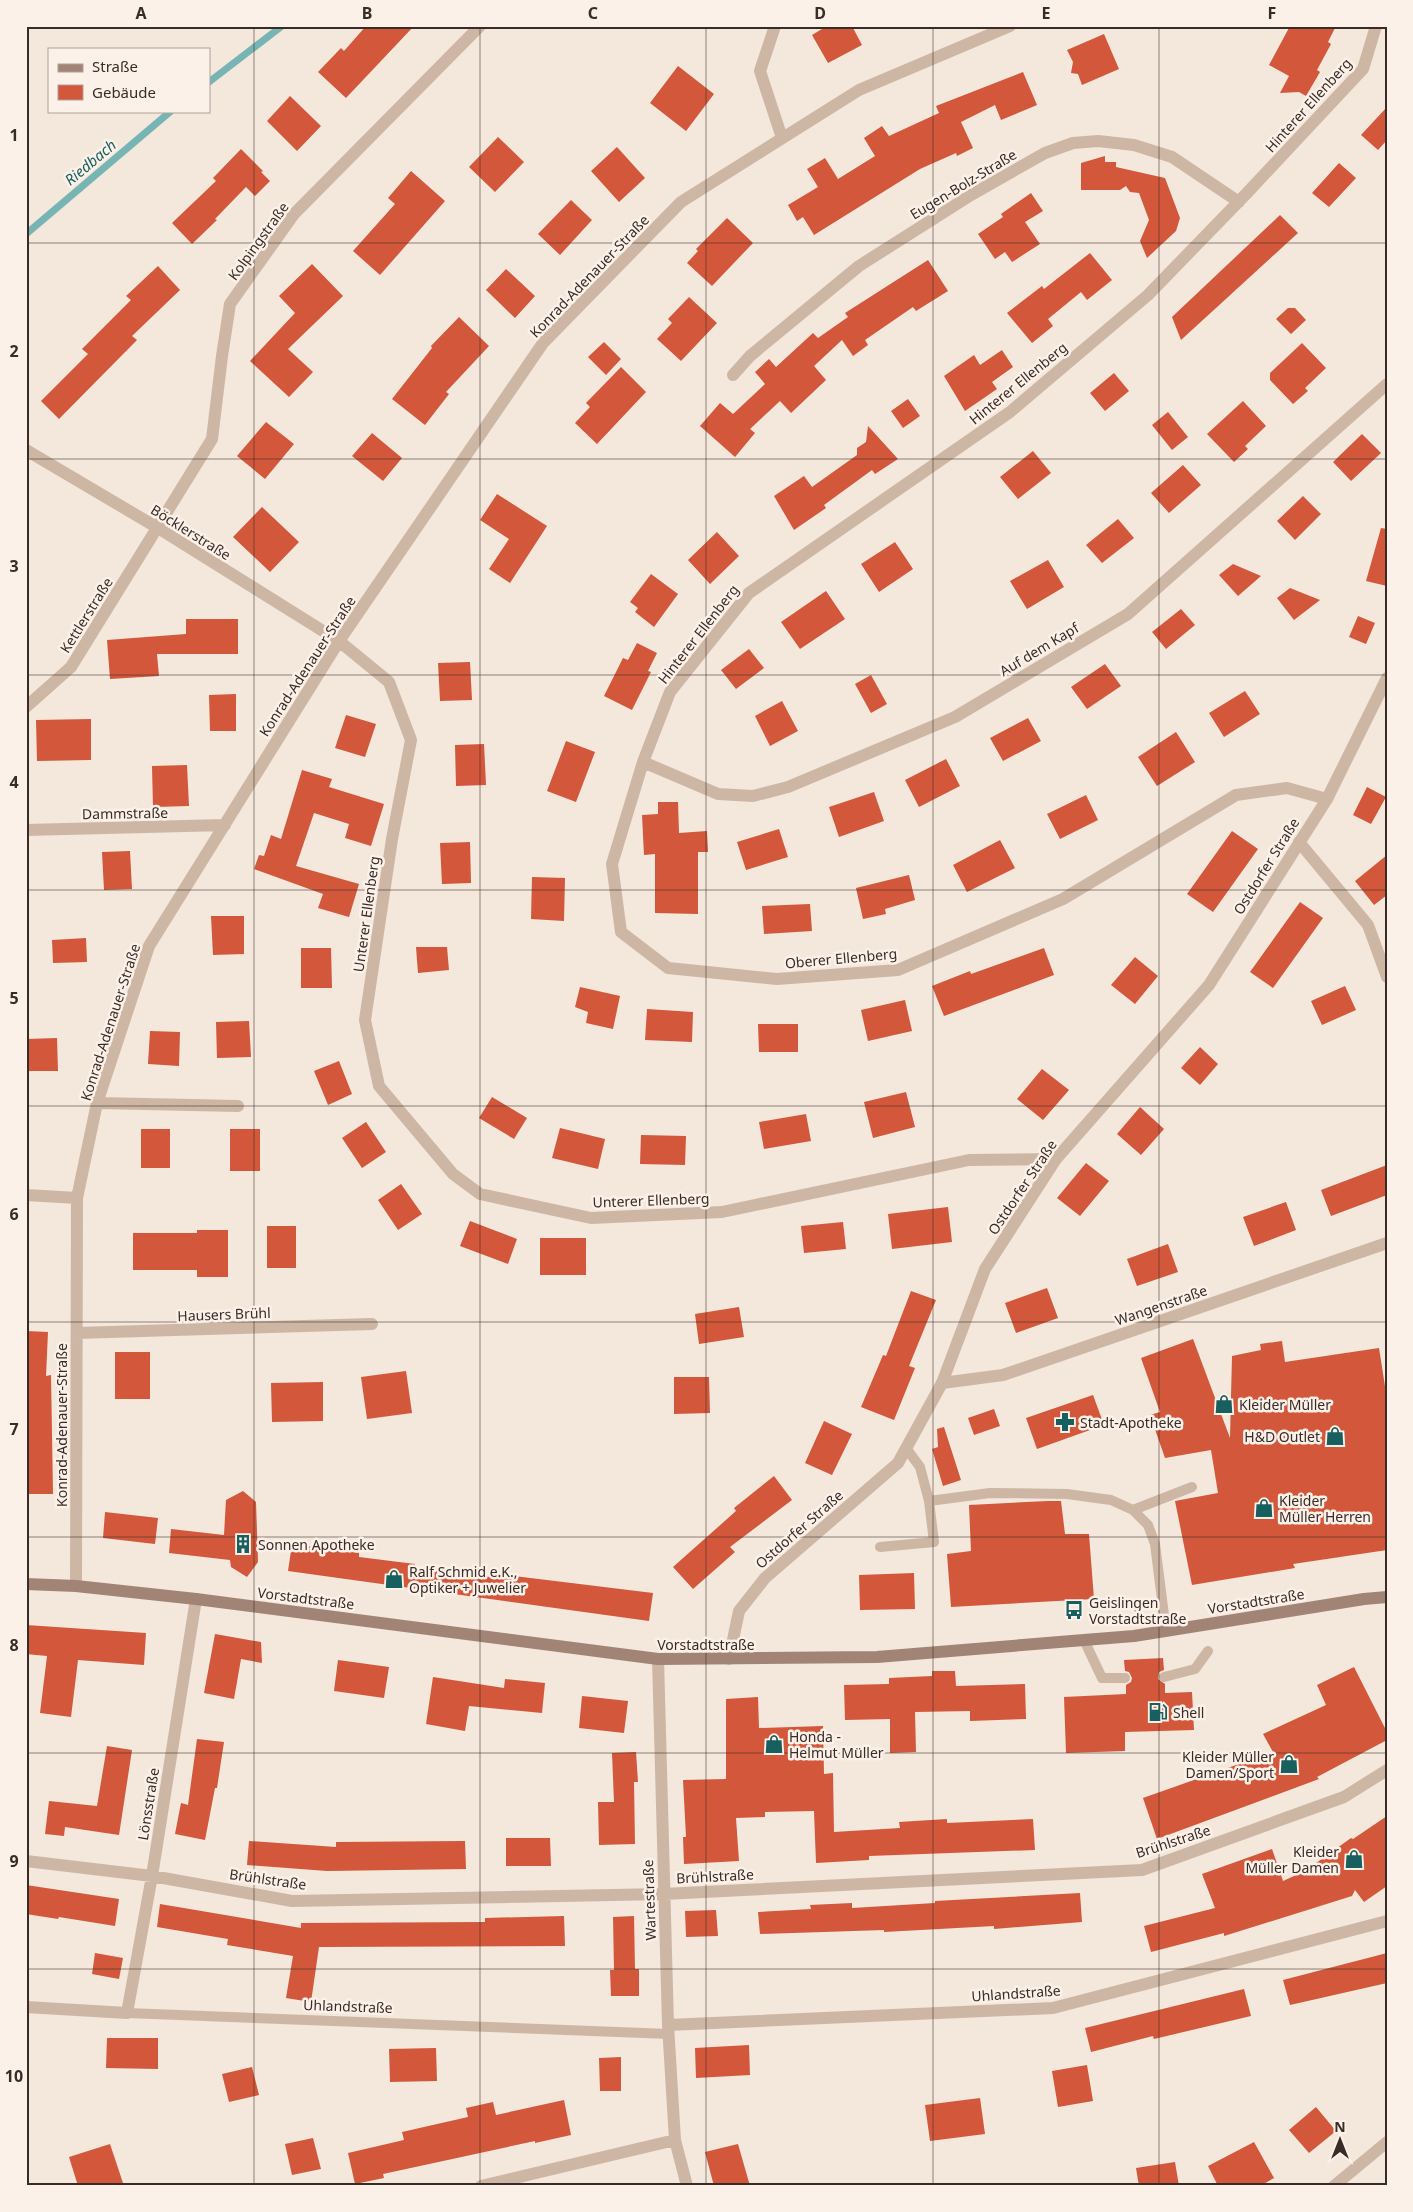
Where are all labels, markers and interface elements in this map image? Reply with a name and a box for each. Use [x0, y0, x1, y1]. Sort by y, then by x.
text: A [135, 2, 147, 24]
text: B [362, 2, 372, 24]
text: C [588, 2, 598, 24]
text: D [814, 2, 826, 24]
text: E [1042, 2, 1051, 24]
text: F [1268, 2, 1276, 24]
legend [48, 48, 210, 112]
street label: Hinterer Ellenberg [1261, 54, 1355, 156]
text: Straße [92, 56, 138, 76]
text: Gebäude [92, 82, 156, 102]
text: 1 [9, 124, 19, 146]
water label: Riedbach [60, 135, 120, 189]
street label: Eugen-Bolz-Straße [906, 145, 1020, 223]
street label: Kolpingstraße [223, 198, 293, 284]
street label: Konrad-Adenauer-Straße [525, 210, 653, 342]
street label: Hinterer Ellenberg [965, 338, 1071, 428]
text: 2 [9, 340, 19, 362]
street label: Böcklerstraße [147, 500, 235, 564]
text: 3 [9, 555, 19, 577]
street label: Kettlerstraße [55, 573, 117, 656]
street label: Hinterer Ellenberg [653, 581, 743, 687]
street label: Konrad-Adenauer-Straße [254, 592, 360, 740]
street label: Auf dem Kapf [996, 617, 1083, 680]
text: 4 [9, 771, 19, 793]
street label: Dammstraße [82, 803, 168, 823]
street label: Ostdorfer Straße [1229, 814, 1303, 918]
street label: Unterer Ellenberg [348, 855, 384, 973]
street label: Konrad-Adenauer-Straße [76, 941, 144, 1103]
street label: Oberer Ellenberg [784, 944, 898, 972]
text: 5 [9, 987, 19, 1009]
street label: Ostdorfer Straße [983, 1136, 1061, 1238]
street label: Unterer Ellenberg [592, 1188, 710, 1212]
text: 6 [9, 1203, 19, 1225]
street label: Wangenstraße [1112, 1280, 1210, 1330]
street label: Hausers Brühl [177, 1303, 271, 1325]
street label: Konrad-Adenauer-Straße [52, 1343, 71, 1507]
shop icon: Kleider Müller [1213, 1393, 1235, 1415]
place label: Kleider Müller [1239, 1395, 1331, 1414]
pharmacy icon: Stadt-Apotheke [1054, 1411, 1076, 1433]
place label: Stadt-Apotheke [1080, 1413, 1182, 1432]
text: 7 [9, 1418, 19, 1440]
shop icon: H&D Outlet [1324, 1425, 1346, 1447]
place label: H&D Outlet [1244, 1427, 1320, 1446]
street label: Ostdorfer Straße [751, 1486, 847, 1572]
place label: Kleider Müller Herren [1279, 1491, 1371, 1526]
shop icon: Kleider Müller Herren [1253, 1497, 1275, 1519]
building icon: Sonnen Apotheke [232, 1533, 254, 1555]
place label: Sonnen Apotheke [258, 1535, 375, 1554]
place label: Ralf Schmid e.K., Optiker + Juwelier [409, 1562, 526, 1597]
shop icon: Ralf Schmid e.K., Optiker + Juwelier [383, 1568, 405, 1590]
street label: Vorstadtstraße [256, 1583, 356, 1613]
street label: Vorstadtstraße [1206, 1584, 1306, 1618]
place label: Geislingen Vorstadtstraße [1089, 1593, 1187, 1628]
bus stop icon: Geislingen Vorstadtstraße [1063, 1599, 1085, 1621]
text: 8 [9, 1634, 19, 1656]
street label: Vorstadtstraße [657, 1635, 755, 1654]
fuel station icon: Shell [1147, 1701, 1169, 1723]
place label: Shell [1173, 1703, 1204, 1722]
place label: Honda - Helmut Müller [789, 1727, 884, 1762]
shop icon: Honda - Helmut Müller [763, 1733, 785, 1755]
place label: Kleider Müller Damen/Sport [1182, 1747, 1274, 1782]
shop icon: Kleider Müller Damen/Sport [1278, 1753, 1300, 1775]
street label: Lönsstraße [133, 1766, 163, 1842]
street label: Brühlstraße [1133, 1820, 1213, 1862]
place label: Kleider Müller Damen [1245, 1842, 1339, 1877]
shop icon: Kleider Müller Damen [1343, 1848, 1365, 1870]
text: 9 [9, 1850, 19, 1872]
street label: Wartestraße [638, 1859, 660, 1941]
street label: Brühlstraße [228, 1864, 308, 1894]
street label: Brühlstraße [676, 1864, 754, 1888]
street label: Uhlandstraße [971, 1980, 1061, 2006]
street label: Uhlandstraße [303, 1995, 393, 2017]
text: 10 [5, 2065, 23, 2087]
north arrow [1316, 2114, 1366, 2164]
text: N [1334, 2117, 1346, 2136]

